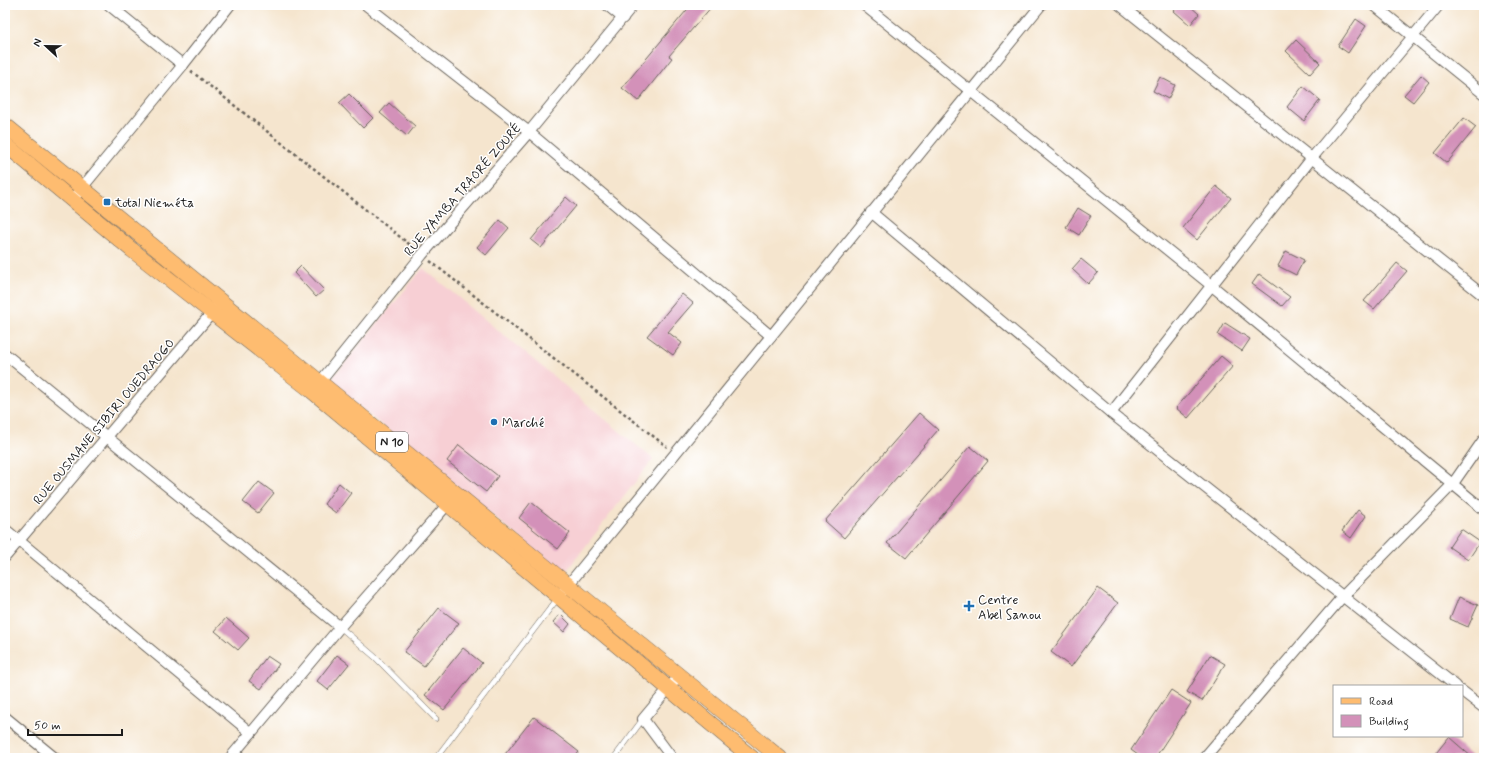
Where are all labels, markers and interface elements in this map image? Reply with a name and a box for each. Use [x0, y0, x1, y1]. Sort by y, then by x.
north arrow [26, 26, 66, 66]
text: N [30, 37, 46, 49]
street label: RUE YAMBA TRAORÉ ZOURÉ [400, 119, 526, 260]
place label: total Nieméta [114, 195, 195, 212]
marker: total Nieméta [102, 197, 112, 207]
street label: RUE OUSMANE SIBIRI OUEDRAOGO [30, 336, 179, 508]
place label: Marché [502, 415, 544, 432]
marker: Marché [489, 417, 499, 427]
road number: N 10 [376, 432, 408, 452]
place label: Centre Abel Sanou [978, 592, 1041, 624]
marker: Centre Abel Sanou [963, 600, 975, 612]
legend [1333, 685, 1463, 737]
text: Road [1369, 694, 1393, 710]
scale bar [28, 711, 122, 737]
text: Building [1369, 714, 1409, 731]
text: 50 m [34, 718, 61, 734]

